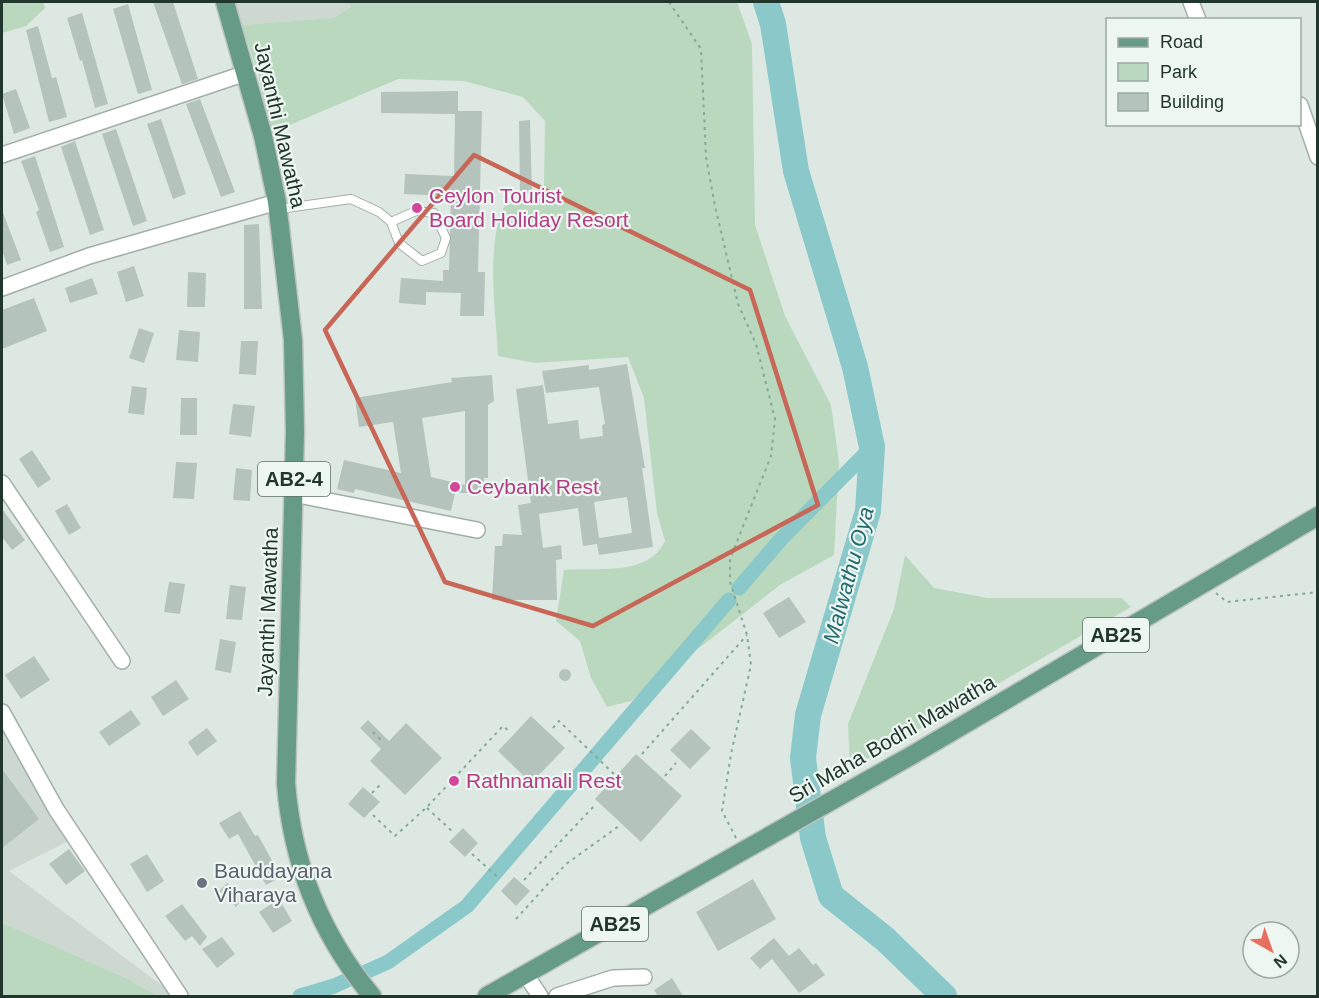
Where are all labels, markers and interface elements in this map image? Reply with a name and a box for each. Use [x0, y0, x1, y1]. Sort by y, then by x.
legend [1106, 18, 1301, 126]
text: Road [1160, 32, 1203, 52]
street label: Jayanthi Mawatha [250, 40, 311, 210]
text: Park [1160, 62, 1198, 82]
text: Building [1160, 92, 1224, 112]
place label: Ceylon Tourist Board Holiday Resort [429, 184, 629, 231]
marker: Ceylon Tourist Board Holiday Resort [410, 201, 424, 215]
road number: AB2-4 [258, 462, 330, 496]
place label: Ceybank Rest [467, 475, 599, 498]
marker: Ceybank Rest [448, 480, 462, 494]
water label: Malwathu Oya [818, 504, 879, 646]
street label: Jayanthi Mawatha [253, 527, 282, 697]
road number: AB25 [1083, 618, 1149, 652]
street label: Sri Maha Bodhi Mawatha [784, 670, 999, 807]
place label: Rathnamali Rest [466, 769, 621, 792]
marker: Rathnamali Rest [447, 774, 461, 788]
place label: Bauddayana Viharaya [214, 859, 332, 906]
marker: Bauddayana Viharaya [195, 876, 209, 890]
road number: AB25 [582, 907, 648, 941]
north arrow [1241, 920, 1301, 980]
text: N [1270, 951, 1290, 971]

